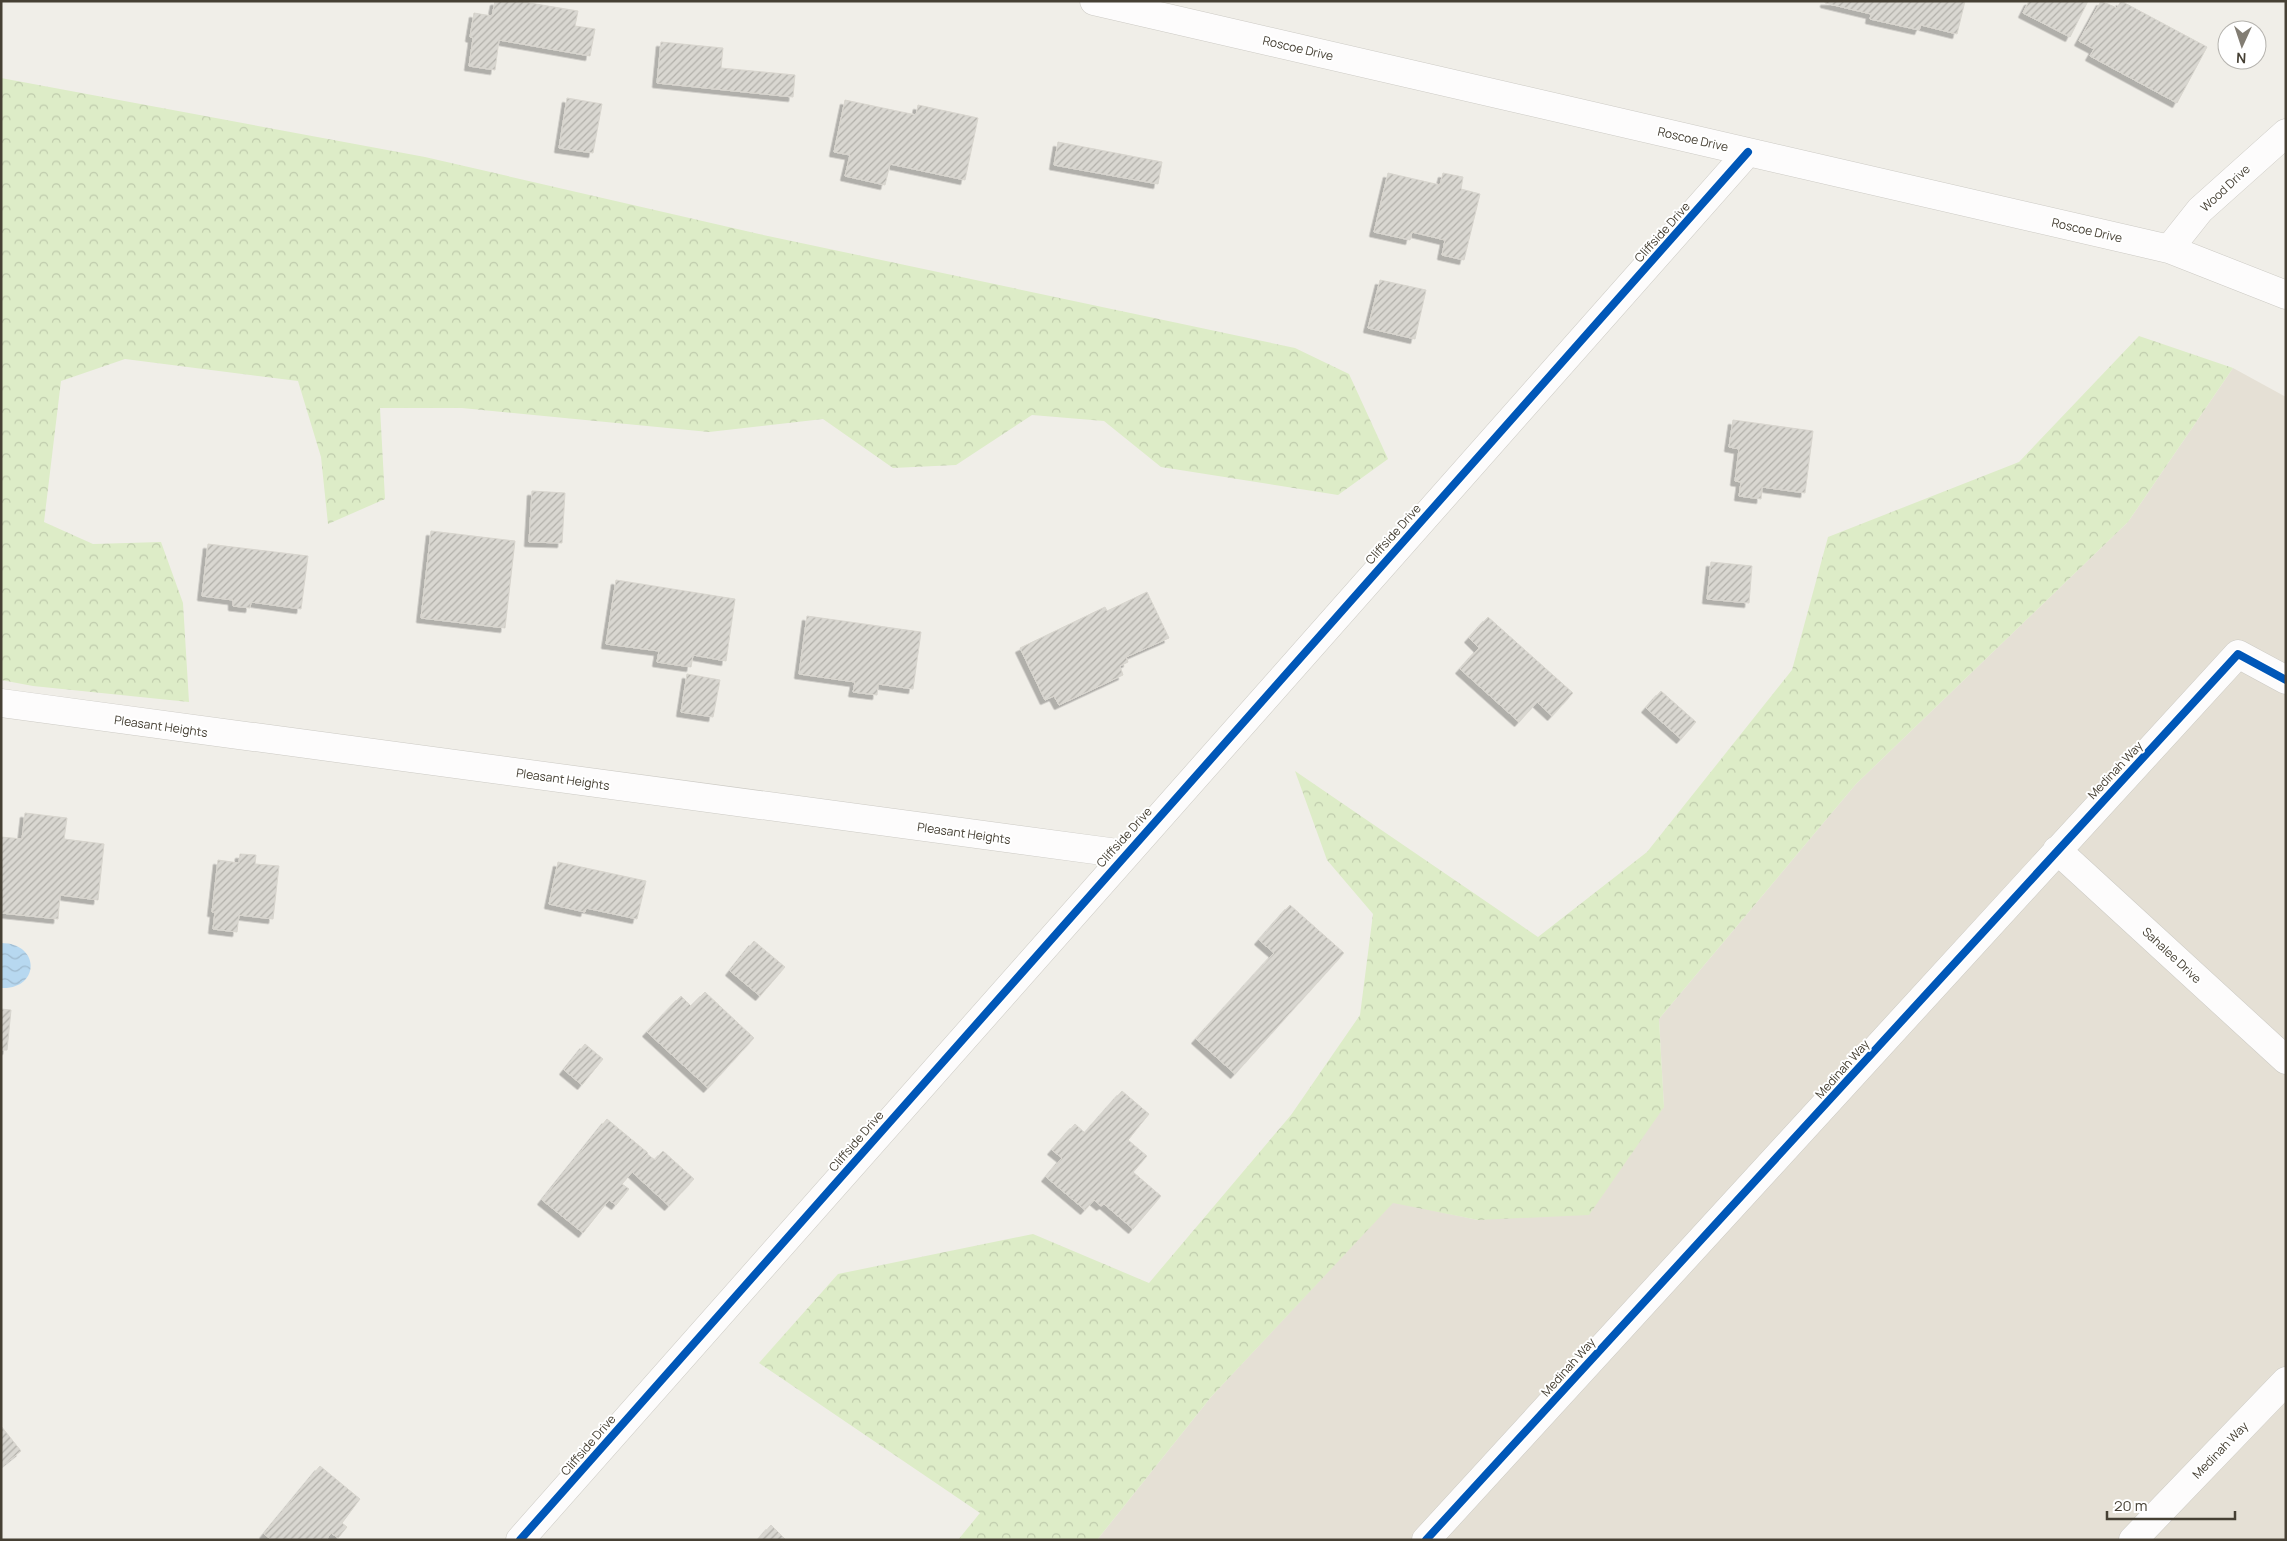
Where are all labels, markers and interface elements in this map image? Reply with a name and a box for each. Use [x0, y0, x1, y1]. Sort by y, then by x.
north arrow [2217, 20, 2267, 70]
street label: Roscoe Drive [1261, 32, 1335, 64]
text: N [2236, 49, 2247, 68]
street label: Roscoe Drive [1656, 123, 1730, 155]
street label: Wood Drive [2196, 161, 2254, 215]
street label: Cliffside Drive [1630, 198, 1694, 266]
street label: Roscoe Drive [2050, 214, 2124, 246]
street label: Cliffside Drive [1361, 500, 1425, 568]
street label: Pleasant Heights [113, 711, 209, 741]
street label: Medinah Way [2084, 737, 2147, 803]
street label: Pleasant Heights [515, 764, 611, 794]
street label: Cliffside Drive [1092, 803, 1156, 871]
street label: Pleasant Heights [916, 818, 1012, 848]
street label: Sahalee Drive [2139, 923, 2205, 987]
street label: Medinah Way [1811, 1035, 1873, 1102]
street label: Cliffside Drive [825, 1107, 887, 1175]
street label: Medinah Way [1537, 1333, 1599, 1400]
street label: Cliffside Drive [557, 1411, 619, 1479]
street label: Medinah Way [2188, 1417, 2252, 1482]
scale bar [2107, 1488, 2234, 1520]
text: 20 m [2114, 1495, 2147, 1516]

